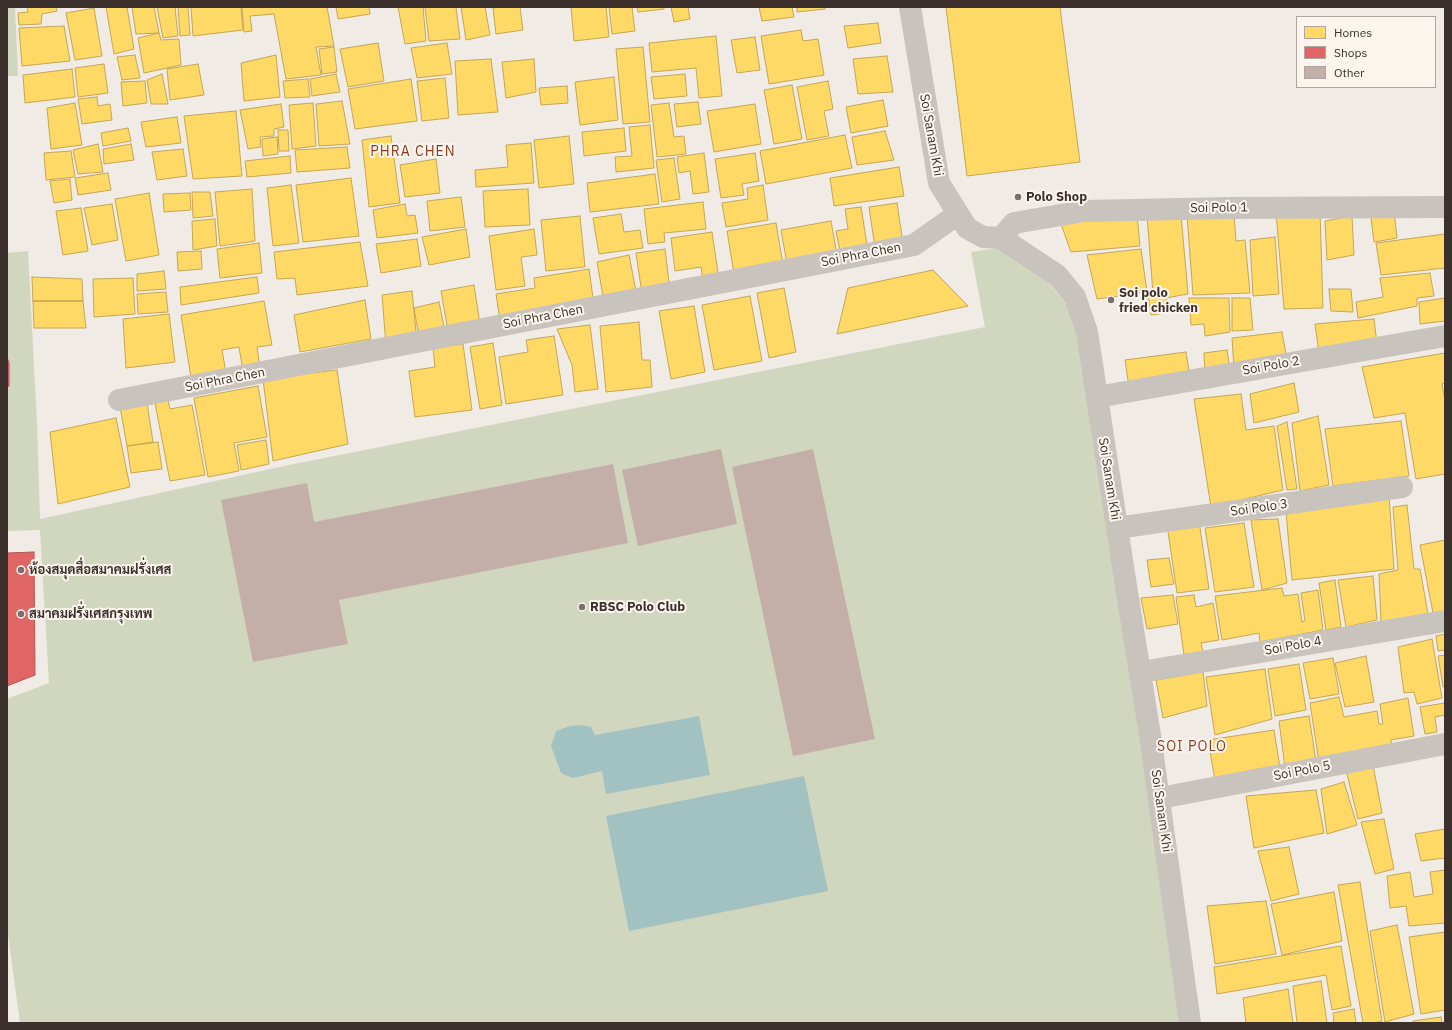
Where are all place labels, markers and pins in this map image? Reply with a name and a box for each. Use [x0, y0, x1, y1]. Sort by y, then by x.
place label: Polo Shop [1026, 189, 1087, 205]
marker: Polo Shop [1013, 192, 1023, 202]
place label: Soi polo fried chicken [1119, 285, 1198, 316]
marker: Soi polo fried chicken [1106, 295, 1116, 305]
place label: ห้องสมุดสื่อสมาคมฝรั่งเศส [29, 562, 171, 578]
marker: ห้องสมุดสื่อสมาคมฝรั่งเศส [16, 565, 26, 575]
place label: RBSC Polo Club [590, 599, 685, 615]
marker: RBSC Polo Club [577, 602, 587, 612]
place label: สมาคมฝรั่งเศสกรุงเทพ [29, 606, 152, 622]
marker: สมาคมฝรั่งเศสกรุงเทพ [16, 609, 26, 619]

